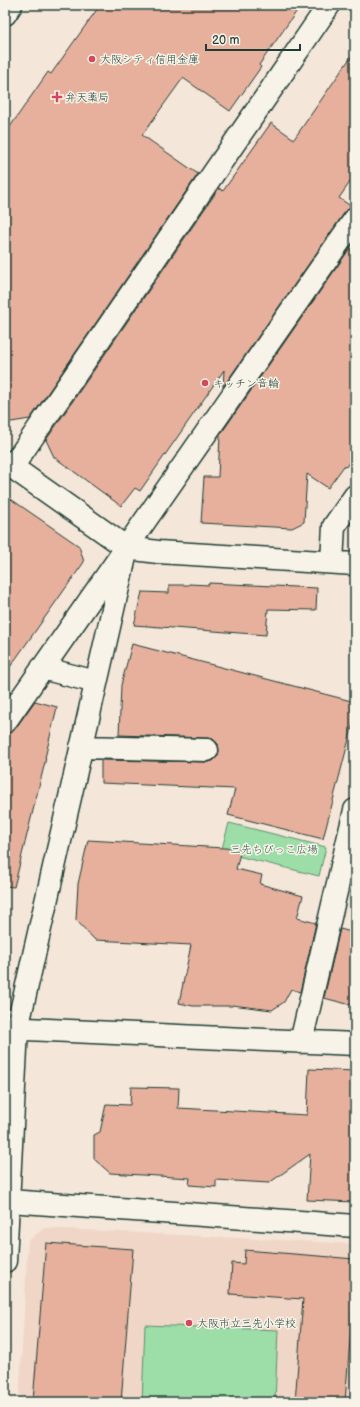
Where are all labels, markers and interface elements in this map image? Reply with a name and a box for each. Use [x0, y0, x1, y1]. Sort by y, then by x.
scale bar [206, 26, 300, 52]
text: 20 m [212, 33, 239, 48]
place label: 大阪シティ信用金庫 [100, 53, 199, 66]
marker: 大阪シティ信用金庫 [87, 54, 97, 64]
place label: 弁天薬局 [65, 91, 109, 104]
marker: 弁天薬局 [52, 92, 62, 102]
place label: キッチン音輪 [213, 377, 279, 390]
marker: キッチン音輪 [200, 378, 210, 388]
park label: 三先ちびっこ広場 [230, 843, 318, 856]
place label: 大阪市立三先小学校 [197, 1317, 296, 1330]
marker: 大阪市立三先小学校 [184, 1318, 194, 1328]

